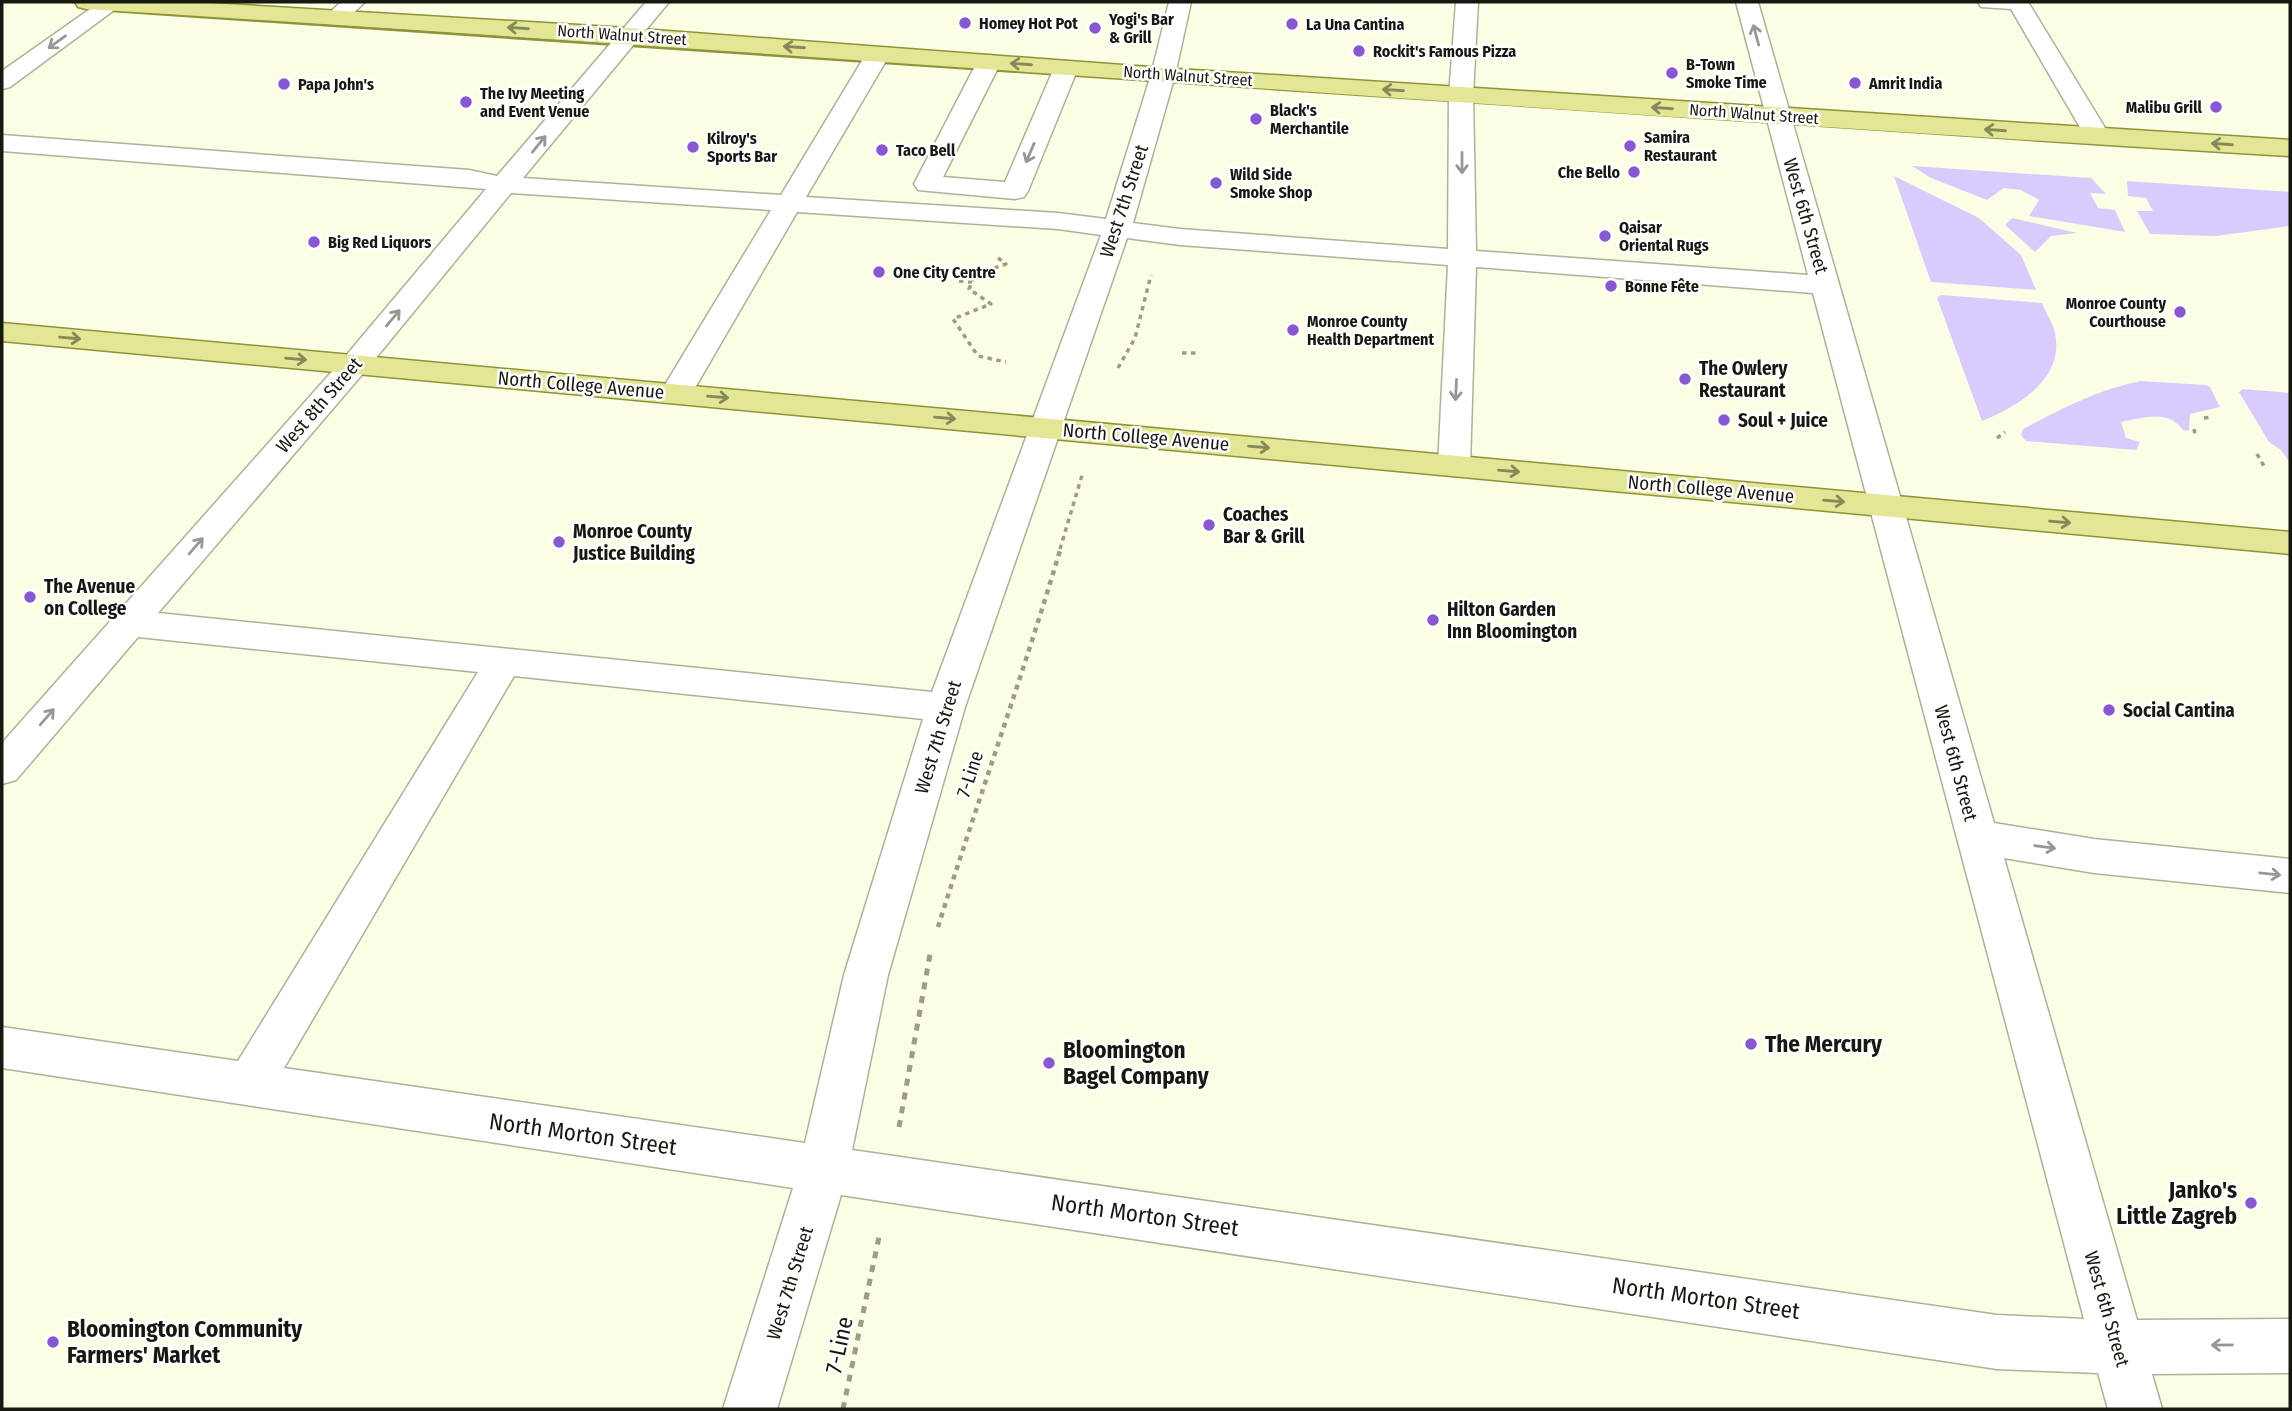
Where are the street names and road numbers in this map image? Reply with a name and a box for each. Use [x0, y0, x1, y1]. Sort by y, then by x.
street label: North Walnut Street [557, 21, 688, 49]
street label: North Walnut Street [1123, 62, 1254, 90]
street label: North Walnut Street [1689, 100, 1820, 128]
street label: West 7th Street [1095, 141, 1153, 260]
street label: West 6th Street [1779, 156, 1834, 277]
street label: West 8th Street [271, 352, 367, 458]
street label: North College Avenue [497, 366, 665, 404]
street label: North College Avenue [1062, 418, 1230, 456]
street label: North College Avenue [1627, 470, 1795, 508]
street label: West 7th Street [910, 677, 966, 796]
street label: West 6th Street [1929, 703, 1983, 824]
street label: 7-Line [952, 748, 988, 800]
street label: North Morton Street [487, 1107, 679, 1161]
street label: North Morton Street [1049, 1188, 1241, 1242]
street label: West 7th Street [762, 1223, 818, 1342]
street label: West 6th Street [2080, 1249, 2135, 1370]
street label: North Morton Street [1610, 1271, 1802, 1325]
street label: 7-Line [819, 1314, 859, 1376]

